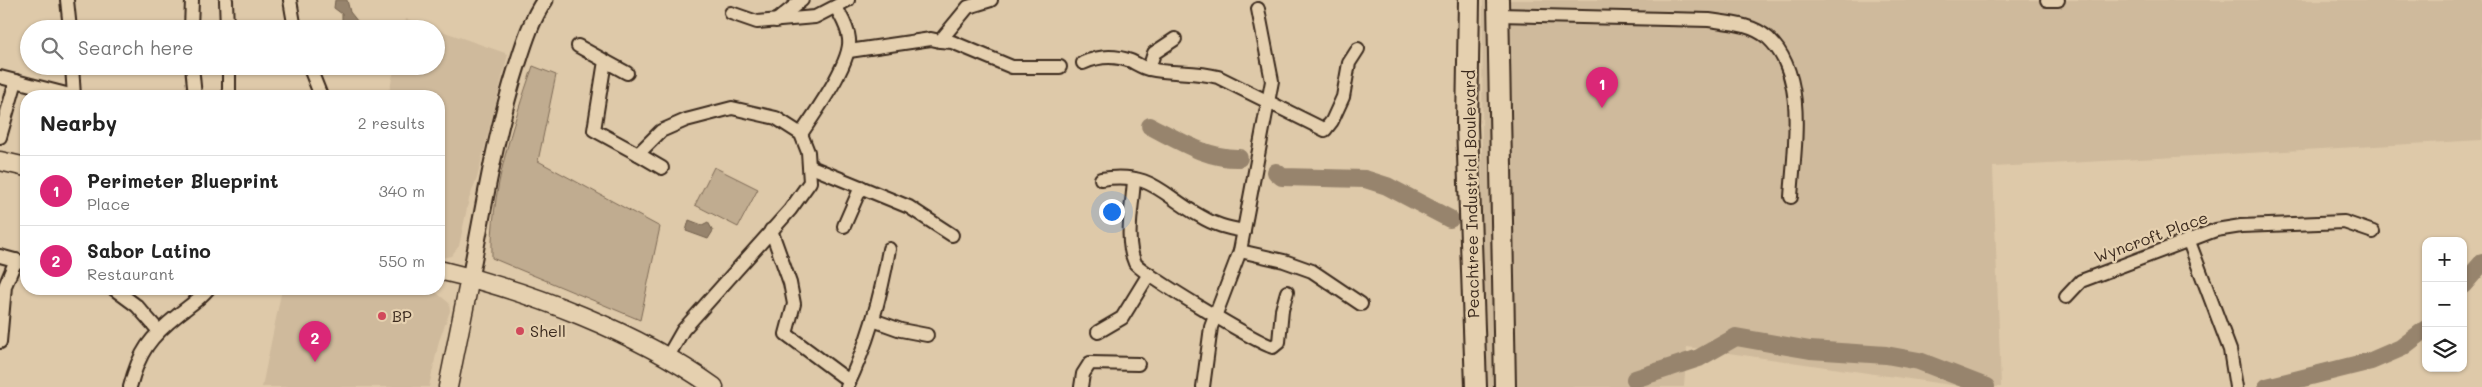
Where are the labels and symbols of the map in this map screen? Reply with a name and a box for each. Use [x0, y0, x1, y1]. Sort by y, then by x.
pin: 1 [1586, 67, 1618, 108]
street label: Peachtree Industrial Boulevard [1458, 70, 1483, 318]
your location [1099, 199, 1125, 225]
street label: Wyncroft Place [2091, 206, 2211, 267]
place label: BP [392, 305, 412, 326]
marker: BP [376, 310, 388, 322]
place label: Shell [530, 320, 566, 341]
pin: 2 [299, 321, 331, 362]
marker: Shell [514, 325, 526, 337]

